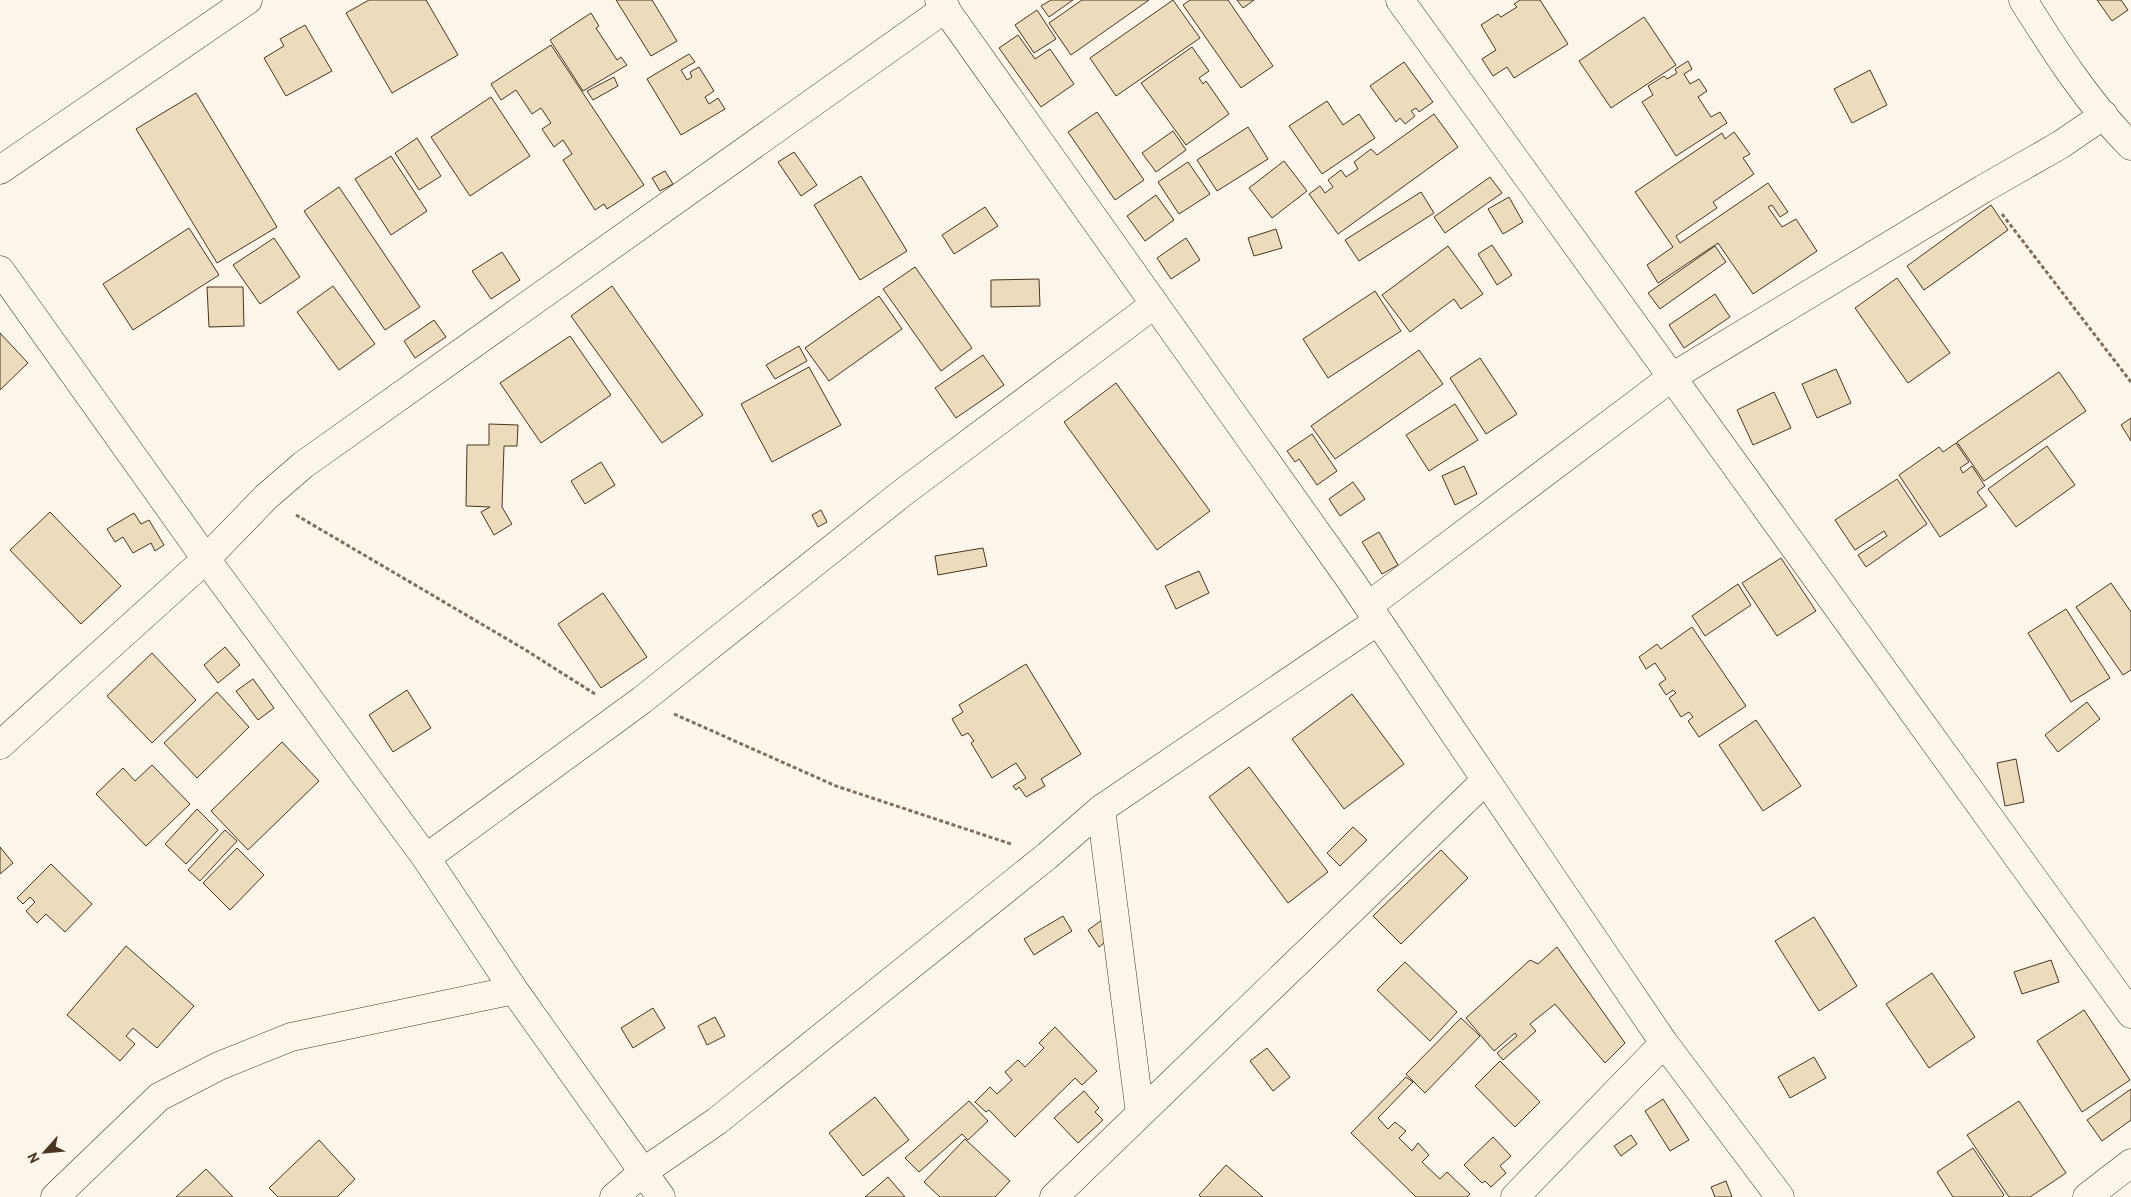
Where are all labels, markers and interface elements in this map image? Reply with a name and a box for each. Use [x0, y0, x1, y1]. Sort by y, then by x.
north arrow [20, 1127, 70, 1177]
text: N [23, 1150, 44, 1166]

